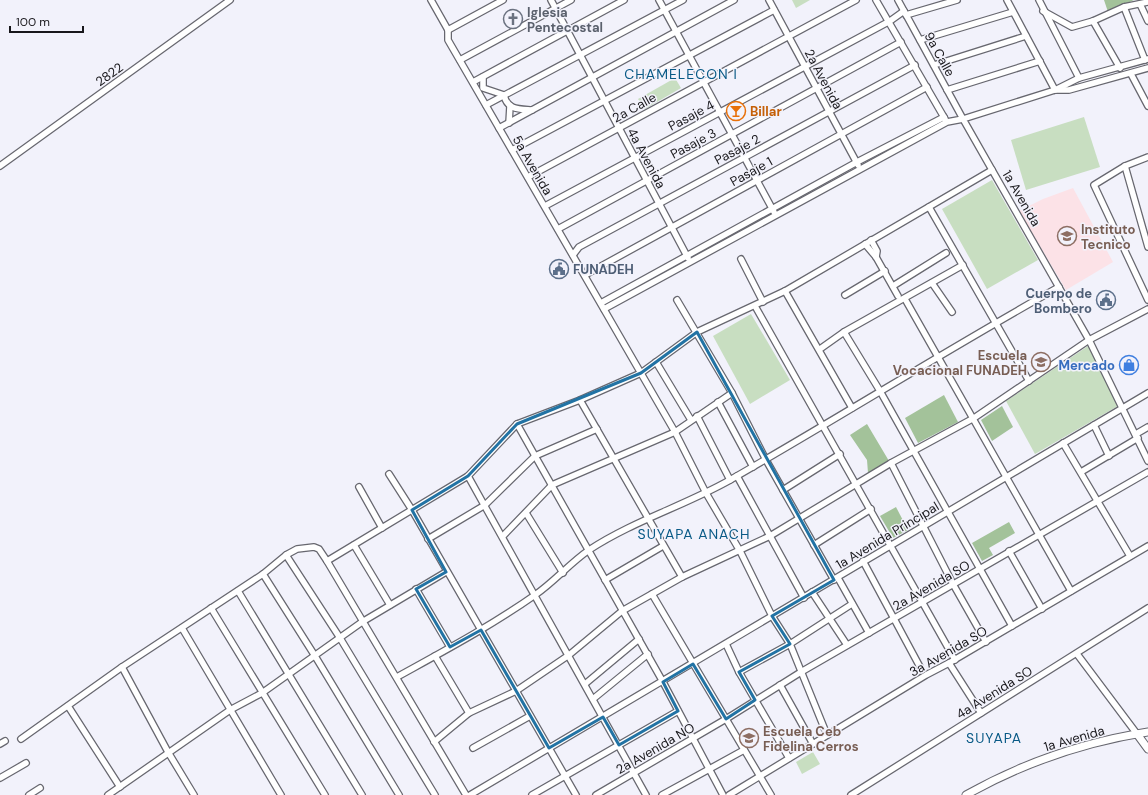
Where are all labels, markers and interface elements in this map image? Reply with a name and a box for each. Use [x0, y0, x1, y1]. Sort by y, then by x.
place label: Iglesia Pentecostal [527, 4, 603, 36]
scale bar [10, 8, 83, 34]
church icon: Iglesia Pentecostal [502, 8, 524, 30]
text: 100 m [16, 14, 50, 30]
street label: 9a Calle [920, 29, 959, 79]
street label: 2a Avenida [801, 46, 846, 112]
street label: 2822 [92, 59, 126, 90]
district label: CHAMELECON I [624, 65, 738, 83]
street label: 2a Calle [609, 88, 659, 126]
street label: Pasaje 4 [665, 96, 717, 135]
bar icon: Billar [725, 100, 747, 122]
place label: Billar [750, 103, 782, 120]
street label: Pasaje 3 [667, 124, 719, 163]
street label: 4a Avenida [624, 125, 670, 191]
street label: Pasaje 2 [711, 130, 763, 169]
street label: 5a Avenida [509, 132, 556, 198]
street label: Pasaje 1 [727, 153, 775, 190]
street label: 1a Avenida [999, 167, 1044, 229]
place label: Instituto Tecnico [1081, 221, 1136, 253]
school or university icon: Instituto Tecnico [1056, 225, 1078, 247]
public building icon: FUNADEH [548, 258, 570, 280]
place label: FUNADEH [573, 261, 634, 278]
place label: Cuerpo de Bombero [1025, 285, 1092, 317]
public building icon: Cuerpo de Bombero [1095, 289, 1117, 311]
place label: Escuela Vocacional FUNADEH [893, 347, 1027, 379]
school or university icon: Escuela Vocacional FUNADEH [1030, 351, 1052, 373]
shop icon: Mercado [1118, 354, 1140, 376]
place label: Mercado [1058, 357, 1115, 374]
street label: 1a Avenida Principal [833, 498, 942, 573]
district label: SUYAPA ANACH [638, 525, 750, 543]
street label: 2a Avenida SO [889, 556, 973, 614]
street label: 3a Avenida SO [906, 622, 990, 681]
street label: 4a Avenida SO [953, 662, 1036, 723]
street label: 2a Avenida NO [613, 719, 698, 778]
street label: 1a Avenida [1042, 722, 1106, 755]
place label: Escuela Ceb Fidelina Cerros [763, 723, 859, 755]
school or university icon: Escuela Ceb Fidelina Cerros [738, 727, 760, 749]
district label: SUYAPA [966, 729, 1022, 747]

